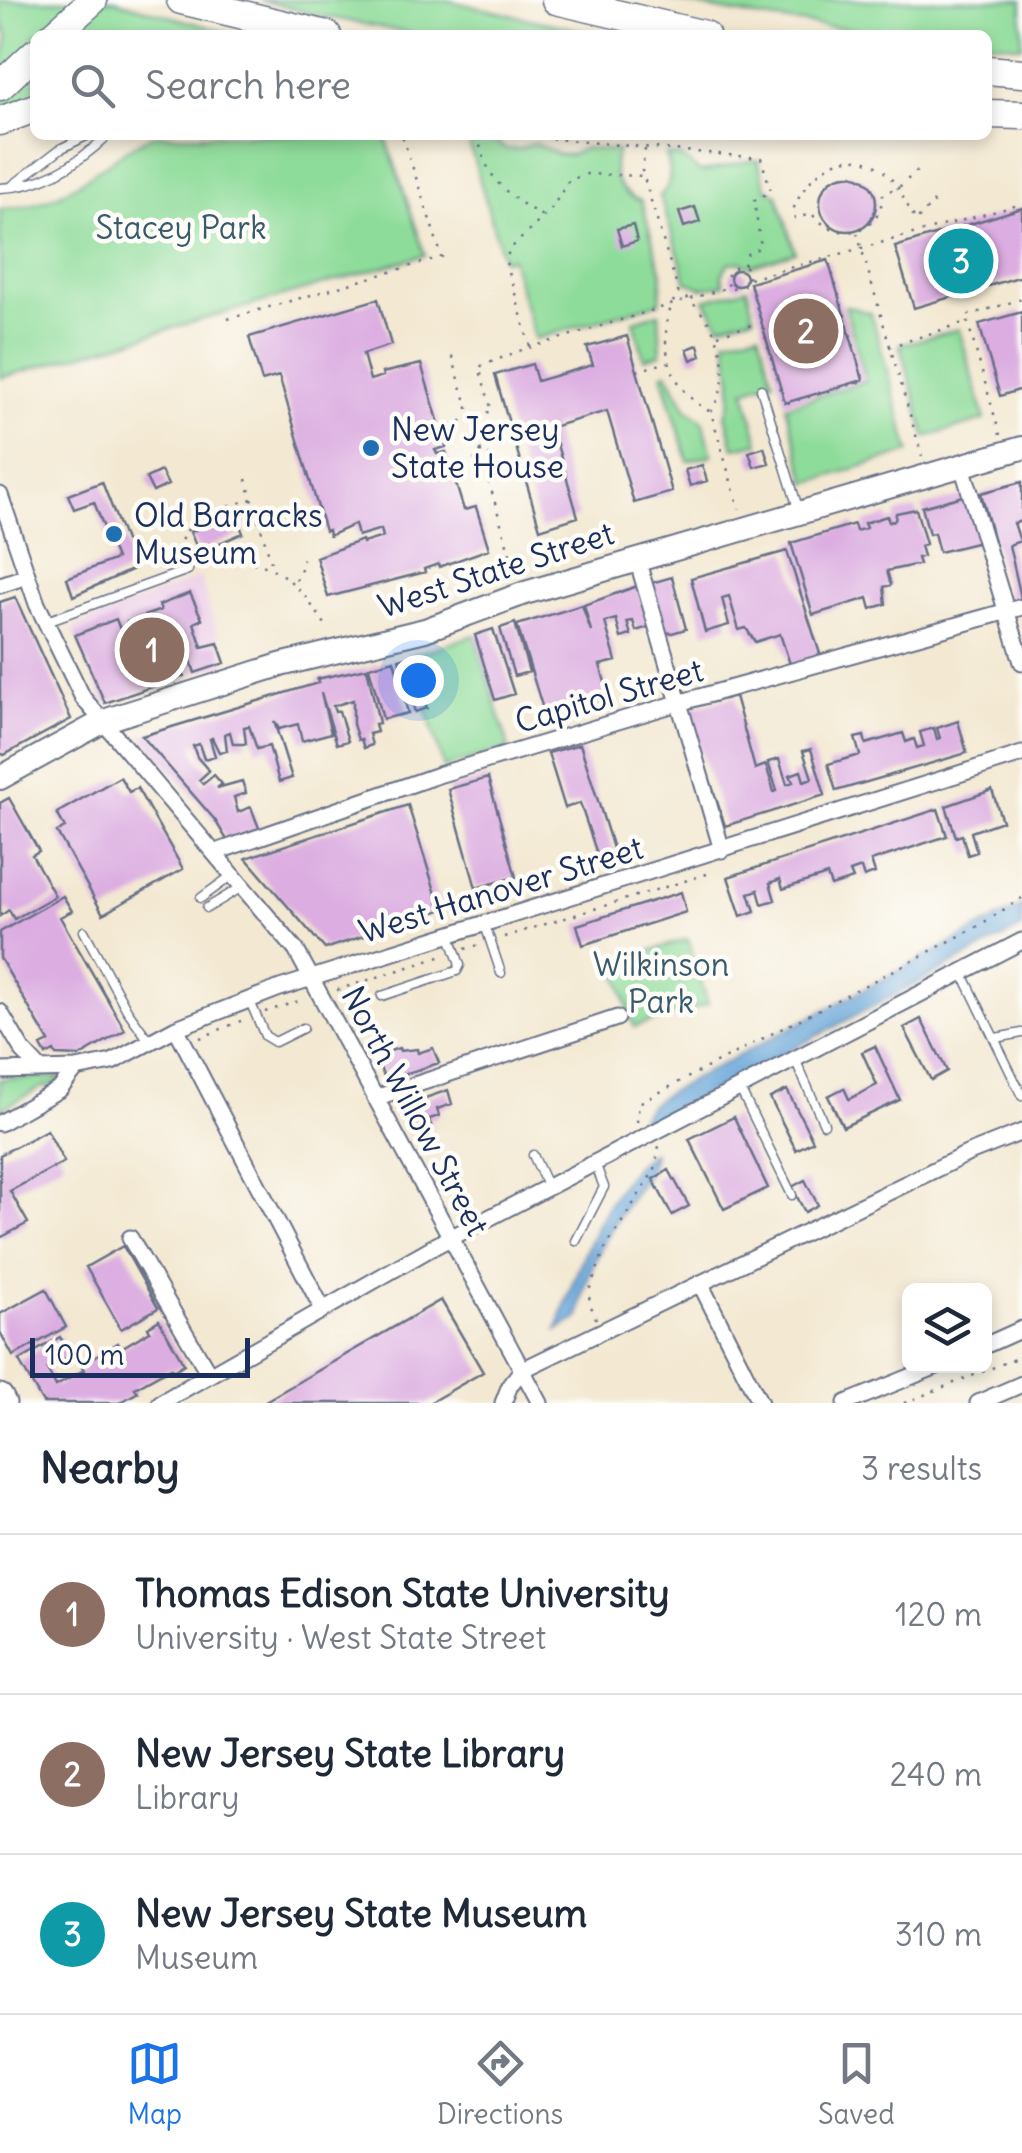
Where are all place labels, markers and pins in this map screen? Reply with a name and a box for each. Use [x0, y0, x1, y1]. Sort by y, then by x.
pin: 3 [928, 224, 994, 298]
pin: 2 [774, 294, 838, 368]
place label: New Jersey State House [391, 409, 564, 487]
marker: New Jersey State House [360, 437, 382, 459]
place label: Old Barracks Museum [134, 495, 323, 573]
marker: Old Barracks Museum [103, 523, 125, 545]
pin: 1 [120, 612, 184, 688]

